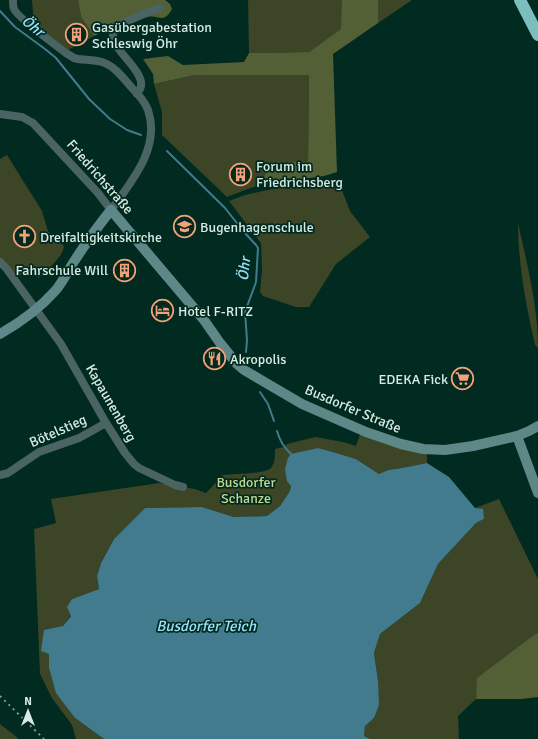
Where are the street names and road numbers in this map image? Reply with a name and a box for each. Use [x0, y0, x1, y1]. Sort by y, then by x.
street label: Friedrichstraße [63, 136, 137, 218]
street label: Kapaunenberg [82, 361, 140, 445]
street label: Busdorfer Straße [302, 381, 404, 437]
street label: Bötelstieg [27, 411, 89, 451]

